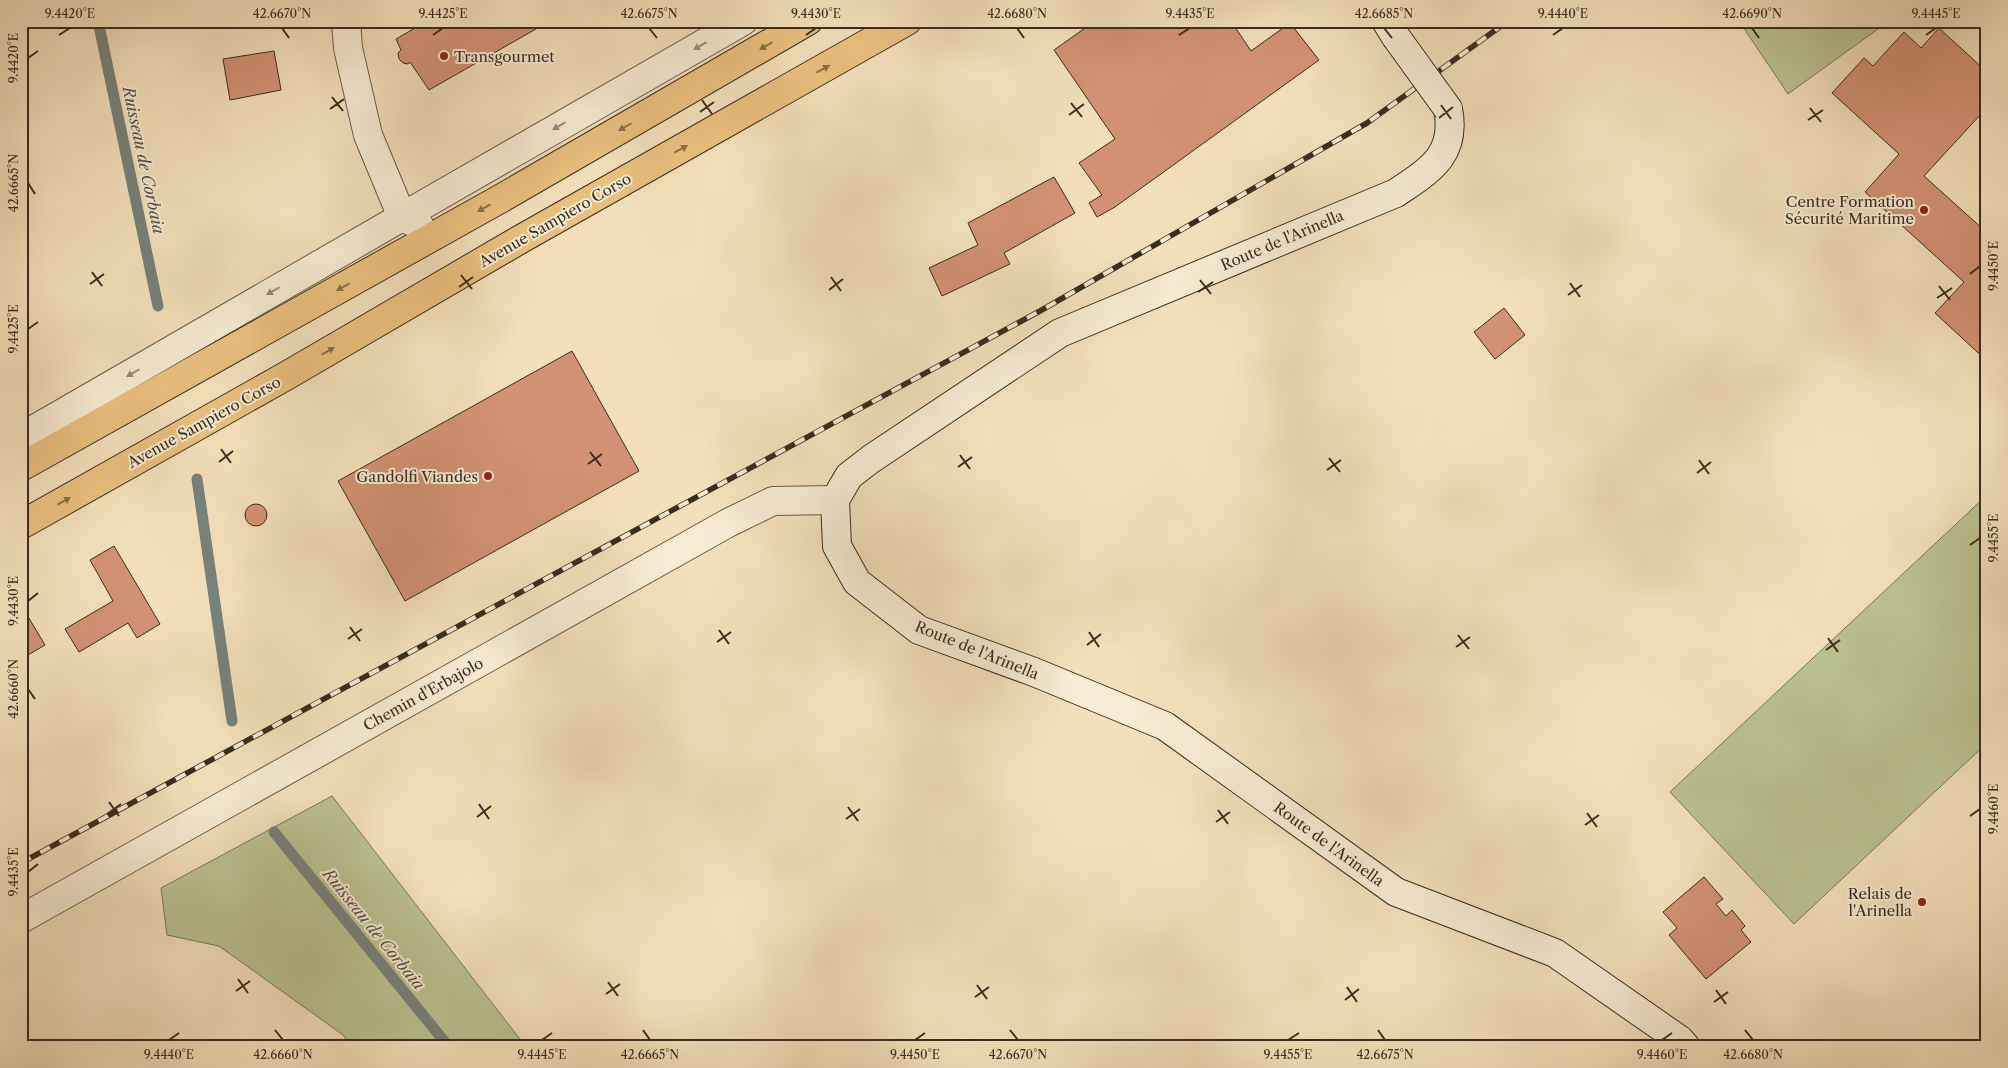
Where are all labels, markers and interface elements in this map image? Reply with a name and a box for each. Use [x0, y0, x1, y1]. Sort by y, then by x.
text: 9.4420°E [45, 6, 95, 21]
text: 42.6670°N [253, 6, 311, 21]
text: 9.4425°E [418, 6, 468, 21]
text: 42.6675°N [620, 6, 678, 21]
text: 9.4430°E [791, 6, 841, 21]
text: 42.6680°N [987, 6, 1047, 21]
text: 9.4435°E [1166, 6, 1214, 21]
text: 42.6685°N [1355, 6, 1413, 21]
text: 9.4440°E [1538, 6, 1588, 21]
text: 42.6690°N [1722, 6, 1782, 21]
text: 9.4445°E [1911, 6, 1961, 21]
text: 9.4420°E [6, 33, 21, 83]
one-way arrow [694, 41, 707, 50]
one-way arrow [759, 41, 773, 50]
place label: Transgourmet [454, 47, 555, 66]
marker: Transgourmet [438, 50, 450, 62]
one-way arrow [816, 64, 829, 73]
water label: Ruisseau de Corbaia [118, 82, 170, 236]
one-way arrow [553, 122, 566, 131]
one-way arrow [619, 122, 632, 131]
one-way arrow [675, 144, 688, 153]
text: 42.6665°N [6, 154, 21, 212]
street label: Avenue Sampiero Corso [475, 169, 634, 272]
place label: Centre Formation Sécurité Maritime [1785, 192, 1915, 228]
one-way arrow [477, 204, 492, 212]
marker: Centre Formation Sécurité Maritime [1918, 204, 1930, 216]
street label: Route de l'Arinella [1218, 205, 1347, 275]
text: 9.4450°E [1986, 241, 2001, 291]
one-way arrow [336, 283, 349, 292]
one-way arrow [267, 287, 280, 296]
text: 9.4425°E [6, 304, 21, 354]
one-way arrow [321, 347, 334, 356]
one-way arrow [126, 368, 139, 377]
street label: Avenue Sampiero Corso [123, 372, 284, 473]
place label: Gandolfi Viandes [356, 467, 478, 486]
marker: Gandolfi Viandes [482, 470, 494, 482]
one-way arrow [56, 497, 71, 505]
text: 9.4455°E [1986, 514, 2001, 562]
text: 9.4430°E [6, 576, 21, 626]
street label: Route de l'Arinella [912, 616, 1042, 684]
street label: Chemin d'Erbajolo [360, 653, 486, 735]
text: 42.6660°N [6, 659, 21, 719]
text: 9.4460°E [1986, 784, 2001, 834]
street label: Route de l'Arinella [1270, 798, 1388, 891]
text: 9.4435°E [6, 848, 21, 896]
water label: Ruisseau de Corbaia [318, 863, 429, 994]
place label: Relais de l'Arinella [1848, 884, 1912, 920]
marker: Relais de l'Arinella [1916, 896, 1928, 908]
text: 9.4440°E [144, 1047, 194, 1062]
text: 42.6660°N [253, 1047, 313, 1062]
text: 9.4445°E [517, 1047, 567, 1062]
text: 42.6665°N [621, 1047, 679, 1062]
text: 9.4450°E [890, 1047, 940, 1062]
text: 42.6670°N [989, 1047, 1047, 1062]
text: 9.4455°E [1264, 1047, 1312, 1062]
text: 42.6675°N [1356, 1047, 1414, 1062]
text: 9.4460°E [1637, 1047, 1687, 1062]
text: 42.6680°N [1723, 1047, 1783, 1062]

